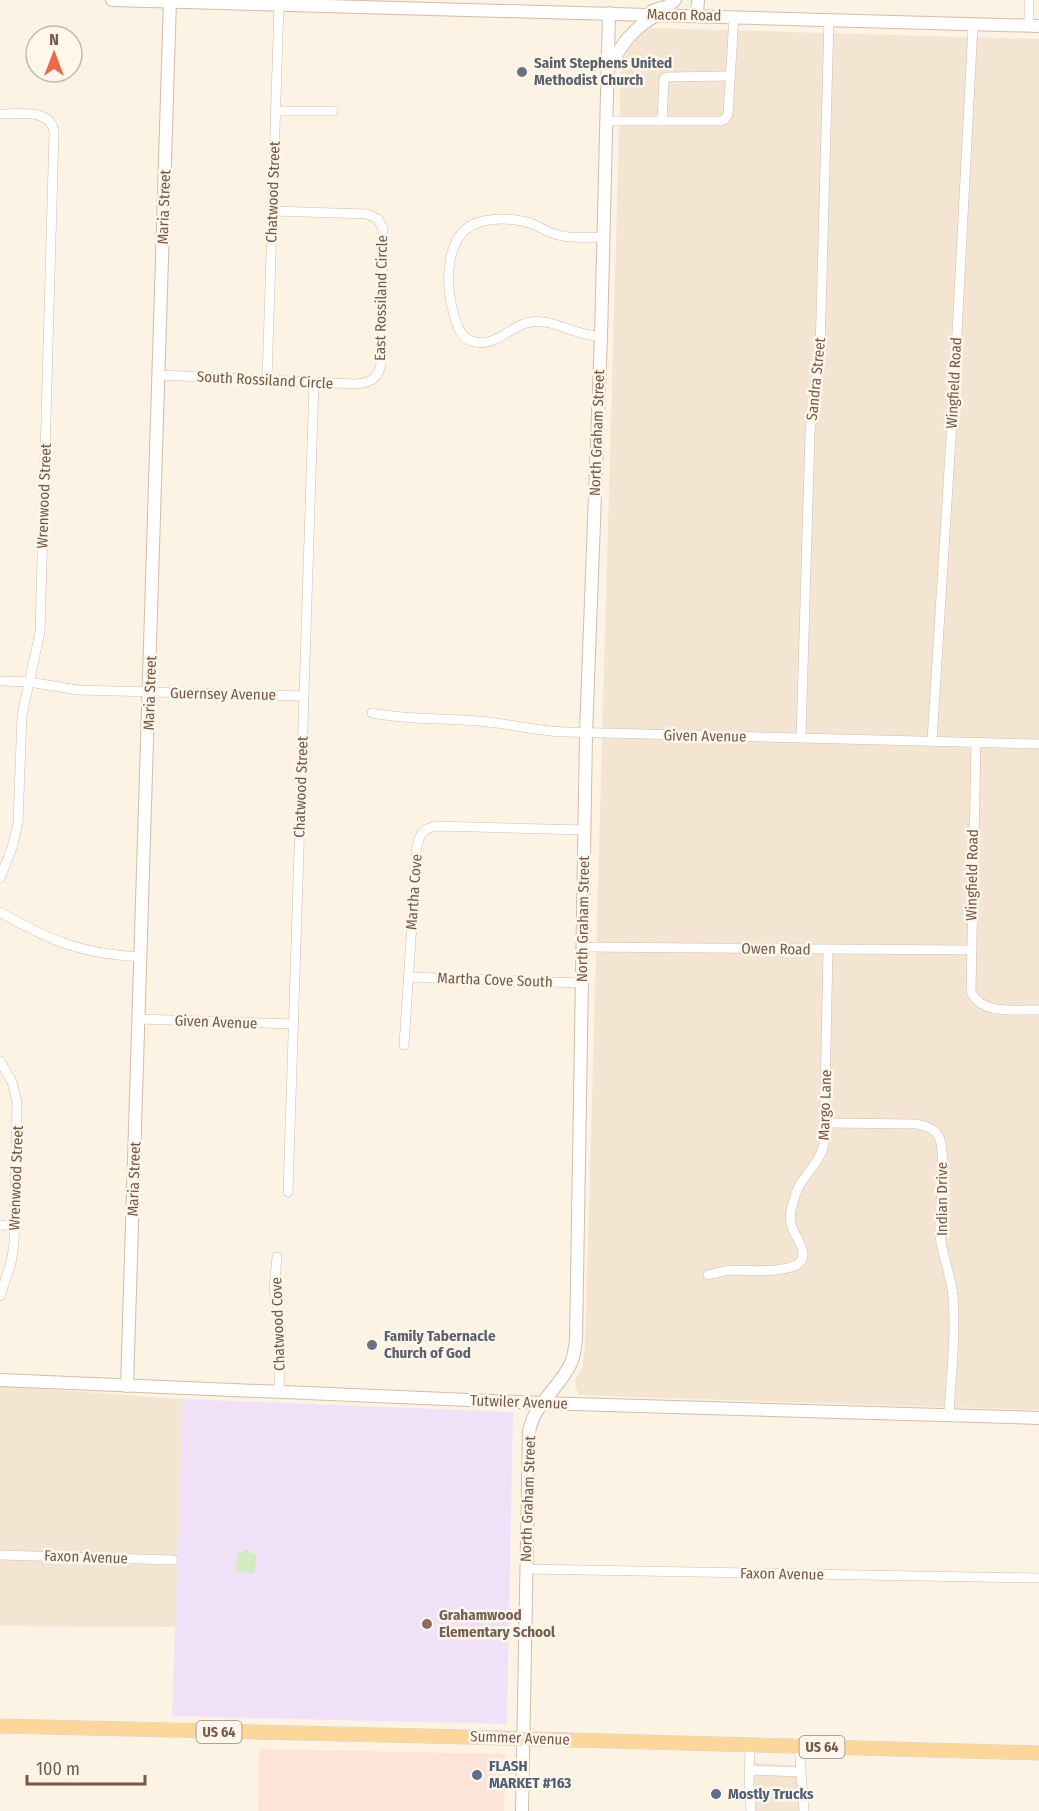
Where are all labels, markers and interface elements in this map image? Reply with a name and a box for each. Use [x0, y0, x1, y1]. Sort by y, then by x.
street label: Macon Road [647, 5, 721, 25]
north arrow [24, 24, 84, 84]
text: N [49, 30, 59, 49]
place label: Saint Stephens United Methodist Church [534, 54, 672, 89]
marker: Saint Stephens United Methodist Church [515, 65, 529, 79]
street label: Chatwood Street [262, 141, 284, 243]
street label: Maria Street [154, 169, 174, 245]
street label: East Rossiland Circle [371, 235, 391, 361]
street label: Sandra Street [803, 337, 829, 421]
street label: Wingfield Road [943, 337, 965, 429]
street label: South Rossiland Circle [196, 367, 334, 393]
street label: North Graham Street [586, 369, 608, 497]
street label: Wrenwood Street [33, 443, 55, 549]
street label: Maria Street [140, 655, 160, 731]
street label: Guernsey Avenue [170, 684, 276, 704]
street label: Given Avenue [663, 726, 747, 746]
street label: Chatwood Street [290, 736, 312, 838]
street label: Wingfield Road [962, 829, 982, 921]
street label: Martha Cove [402, 853, 426, 931]
street label: North Graham Street [573, 856, 593, 982]
street label: Owen Road [741, 939, 811, 959]
street label: Martha Cove South [437, 969, 553, 991]
street label: Given Avenue [174, 1012, 258, 1032]
street label: Margo Lane [815, 1069, 835, 1141]
street label: Wrenwood Street [5, 1125, 27, 1231]
street label: Maria Street [124, 1141, 144, 1217]
street label: Indian Drive [933, 1162, 951, 1236]
street label: Chatwood Cove [267, 1277, 289, 1371]
place label: Family Tabernacle Church of God [384, 1327, 496, 1362]
marker: Family Tabernacle Church of God [365, 1338, 379, 1352]
street label: Tutwiler Avenue [470, 1391, 568, 1413]
street label: North Graham Street [517, 1435, 539, 1563]
street label: Faxon Avenue [44, 1547, 128, 1567]
street label: Faxon Avenue [740, 1564, 824, 1584]
place label: Grahamwood Elementary School [439, 1606, 556, 1641]
marker: Grahamwood Elementary School [420, 1617, 434, 1631]
road number: US 64 [196, 1721, 242, 1743]
street label: Summer Avenue [470, 1727, 570, 1749]
road number: US 64 [800, 1736, 844, 1758]
scale bar [27, 1748, 146, 1786]
place label: FLASH MARKET #163 [489, 1757, 571, 1792]
text: 100 m [36, 1758, 80, 1780]
marker: FLASH MARKET #163 [470, 1768, 484, 1782]
place label: Mostly Trucks [728, 1785, 814, 1803]
marker: Mostly Trucks [709, 1787, 723, 1801]

